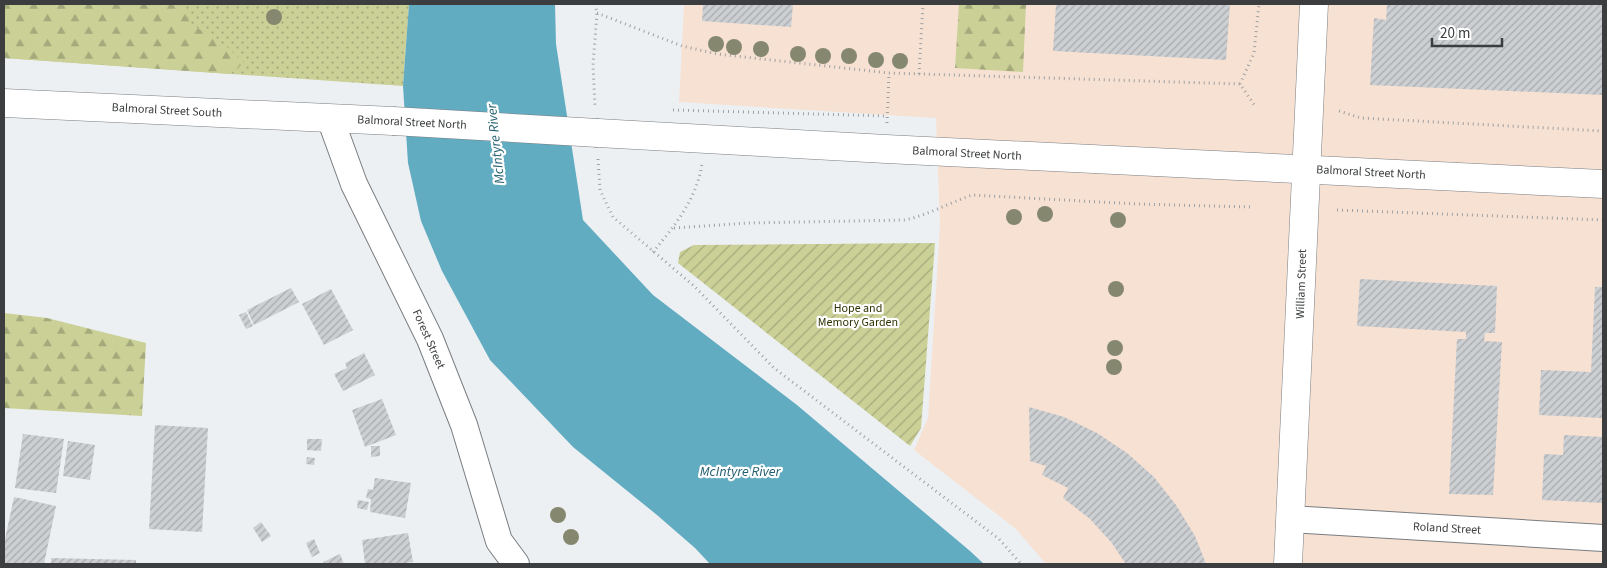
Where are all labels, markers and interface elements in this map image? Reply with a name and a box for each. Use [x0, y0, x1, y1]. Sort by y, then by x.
scale bar [1432, 15, 1502, 47]
text: 20 m [1440, 23, 1470, 44]
street label: Balmoral Street South [111, 99, 223, 122]
water label: McIntyre River [482, 102, 510, 185]
street label: Balmoral Street North [357, 111, 467, 134]
street label: Balmoral Street North [912, 142, 1022, 165]
street label: Balmoral Street North [1316, 161, 1426, 184]
street label: William Street [1292, 249, 1311, 319]
park label: Hope and Memory Garden [818, 300, 898, 331]
street label: Forest Street [408, 307, 449, 372]
water label: McIntyre River [700, 462, 782, 482]
street label: Roland Street [1413, 518, 1481, 539]

